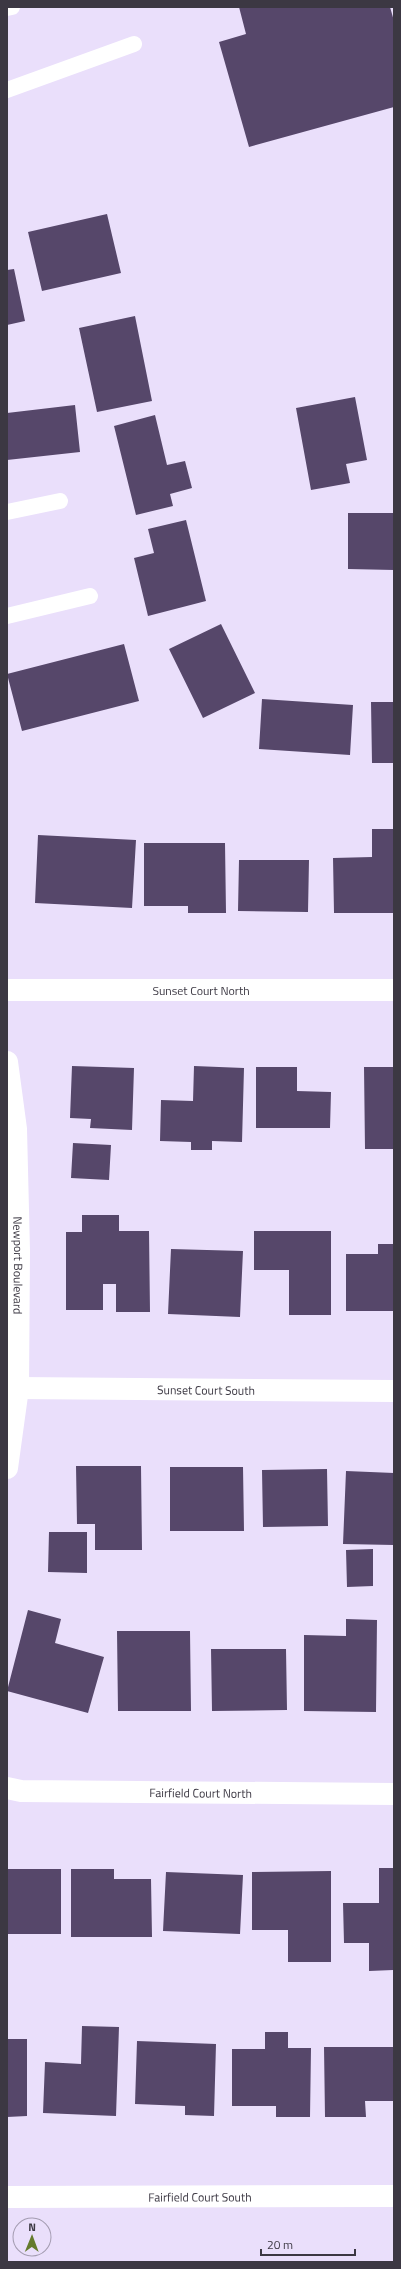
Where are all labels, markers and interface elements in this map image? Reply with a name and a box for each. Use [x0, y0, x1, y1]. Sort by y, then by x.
street label: Sunset Court North [152, 981, 250, 1000]
street label: Newport Boulevard [9, 1216, 29, 1314]
street label: Sunset Court South [157, 1380, 255, 1399]
street label: Fairfield Court North [149, 1783, 252, 1802]
street label: Fairfield Court South [148, 2187, 252, 2206]
north arrow [12, 2217, 52, 2257]
text: N [28, 2219, 36, 2235]
scale bar [261, 2231, 355, 2257]
text: 20 m [267, 2235, 293, 2254]

